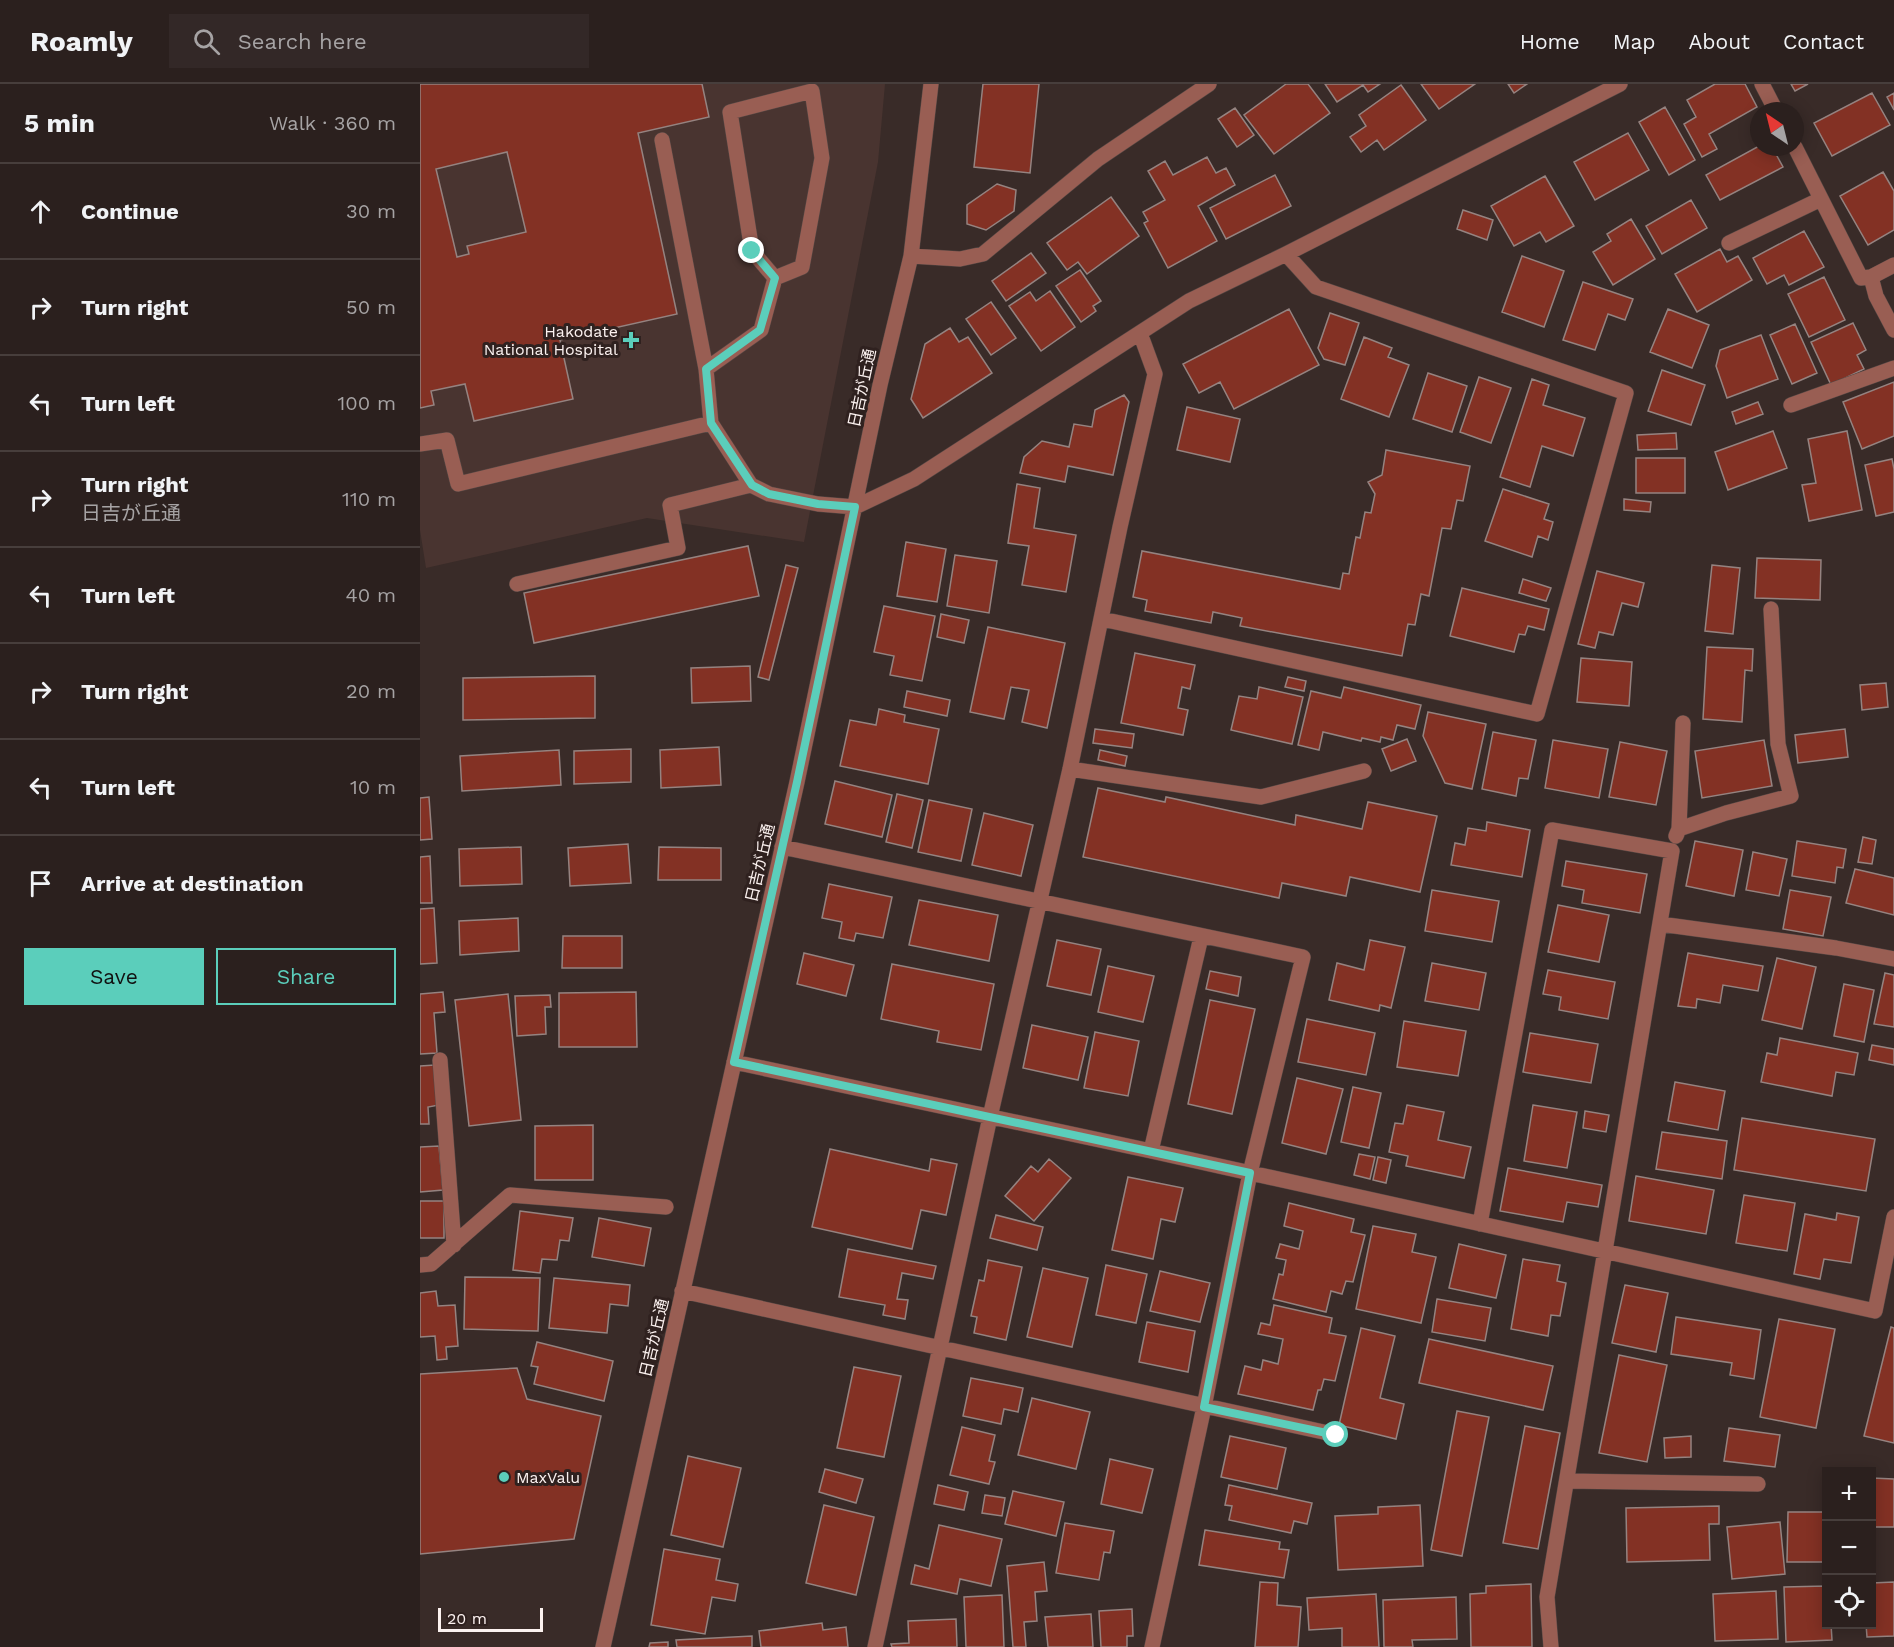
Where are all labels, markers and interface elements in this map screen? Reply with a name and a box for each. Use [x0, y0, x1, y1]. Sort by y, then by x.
search box [169, 14, 589, 68]
text: Roamly [30, 25, 133, 58]
icon: search [190, 25, 223, 58]
text: Search here [238, 29, 367, 54]
text: Home [1520, 29, 1580, 54]
text: Map [1613, 29, 1656, 54]
text: About [1689, 29, 1750, 54]
text: Contact [1783, 29, 1864, 54]
north arrow [1750, 102, 1804, 156]
text: 5 min [24, 108, 95, 138]
text: Walk · 360 m [269, 111, 396, 135]
icon: ahead [24, 195, 57, 228]
text: Continue [81, 199, 179, 224]
text: 30 m [346, 199, 396, 223]
route end [738, 237, 764, 263]
icon: right [24, 291, 57, 324]
text: Turn right [81, 295, 188, 320]
text: 50 m [346, 295, 396, 319]
place label: Hakodate National Hospital [484, 322, 618, 359]
marker: Hakodate National Hospital [622, 331, 640, 349]
street label: 日吉が丘通 [844, 347, 880, 429]
icon: left [24, 387, 57, 420]
text: Turn left [81, 391, 175, 416]
text: 100 m [337, 391, 396, 415]
text: Turn right [81, 472, 188, 497]
icon: right [24, 483, 57, 516]
text: 110 m [342, 487, 396, 511]
text: 日吉が丘通 [81, 501, 181, 525]
icon: left [24, 579, 57, 612]
text: Turn left [81, 583, 175, 608]
text: 40 m [345, 583, 396, 607]
icon: right [24, 675, 57, 708]
text: Turn right [81, 679, 188, 704]
text: 20 m [346, 679, 396, 703]
icon: left [24, 771, 57, 804]
text: Turn left [81, 775, 175, 800]
text: 10 m [350, 775, 396, 799]
street label: 日吉が丘通 [742, 822, 778, 904]
icon: arrive [24, 867, 57, 900]
text: Arrive at destination [81, 871, 304, 896]
button: Save [24, 948, 204, 1005]
button: Share [216, 948, 396, 1005]
street label: 日吉が丘通 [636, 1297, 672, 1379]
route start [1322, 1421, 1348, 1447]
map controls [1822, 1467, 1876, 1629]
button: + [1822, 1467, 1876, 1521]
place label: MaxValu [516, 1468, 580, 1487]
marker: MaxValu [497, 1470, 511, 1484]
button: − [1822, 1521, 1876, 1575]
button: locate [1822, 1575, 1876, 1629]
scale bar [438, 1605, 543, 1632]
text: 20 m [447, 1609, 487, 1628]

